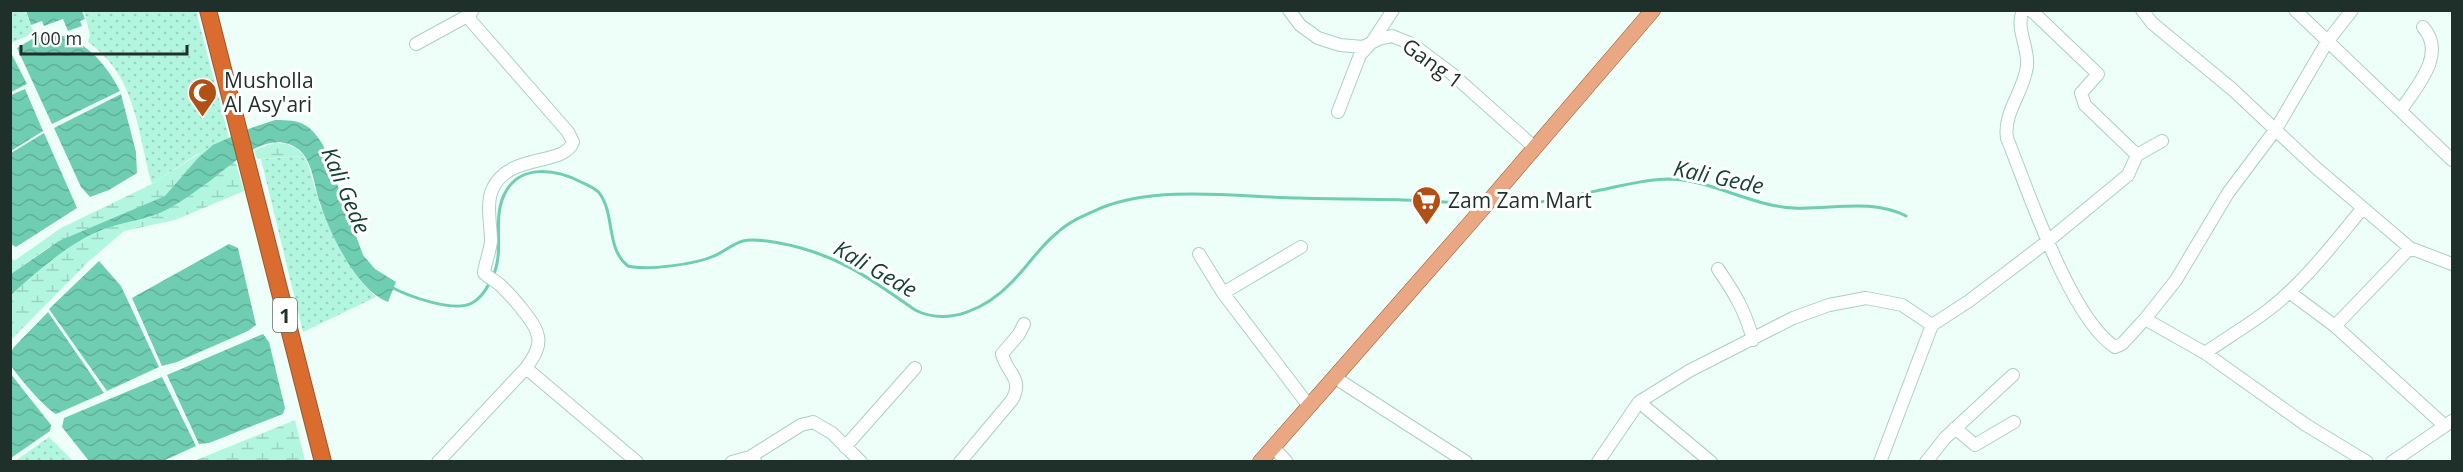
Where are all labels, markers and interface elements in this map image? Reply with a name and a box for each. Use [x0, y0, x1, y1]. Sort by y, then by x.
scale bar [21, 18, 188, 56]
text: 100 m [30, 26, 82, 50]
street label: Gang 1 [1397, 31, 1469, 95]
place label: Musholla Al Asy'ari [224, 66, 314, 118]
mosque icon: Musholla Al Asy'ari [187, 76, 219, 118]
water label: Kali Gede [315, 142, 379, 238]
water label: Kali Gede [1671, 152, 1767, 200]
supermarket icon: Zam Zam Mart [1411, 184, 1443, 226]
place label: Zam Zam Mart [1448, 186, 1592, 214]
water label: Kali Gede [829, 232, 923, 304]
road number: 1 [273, 298, 297, 332]

